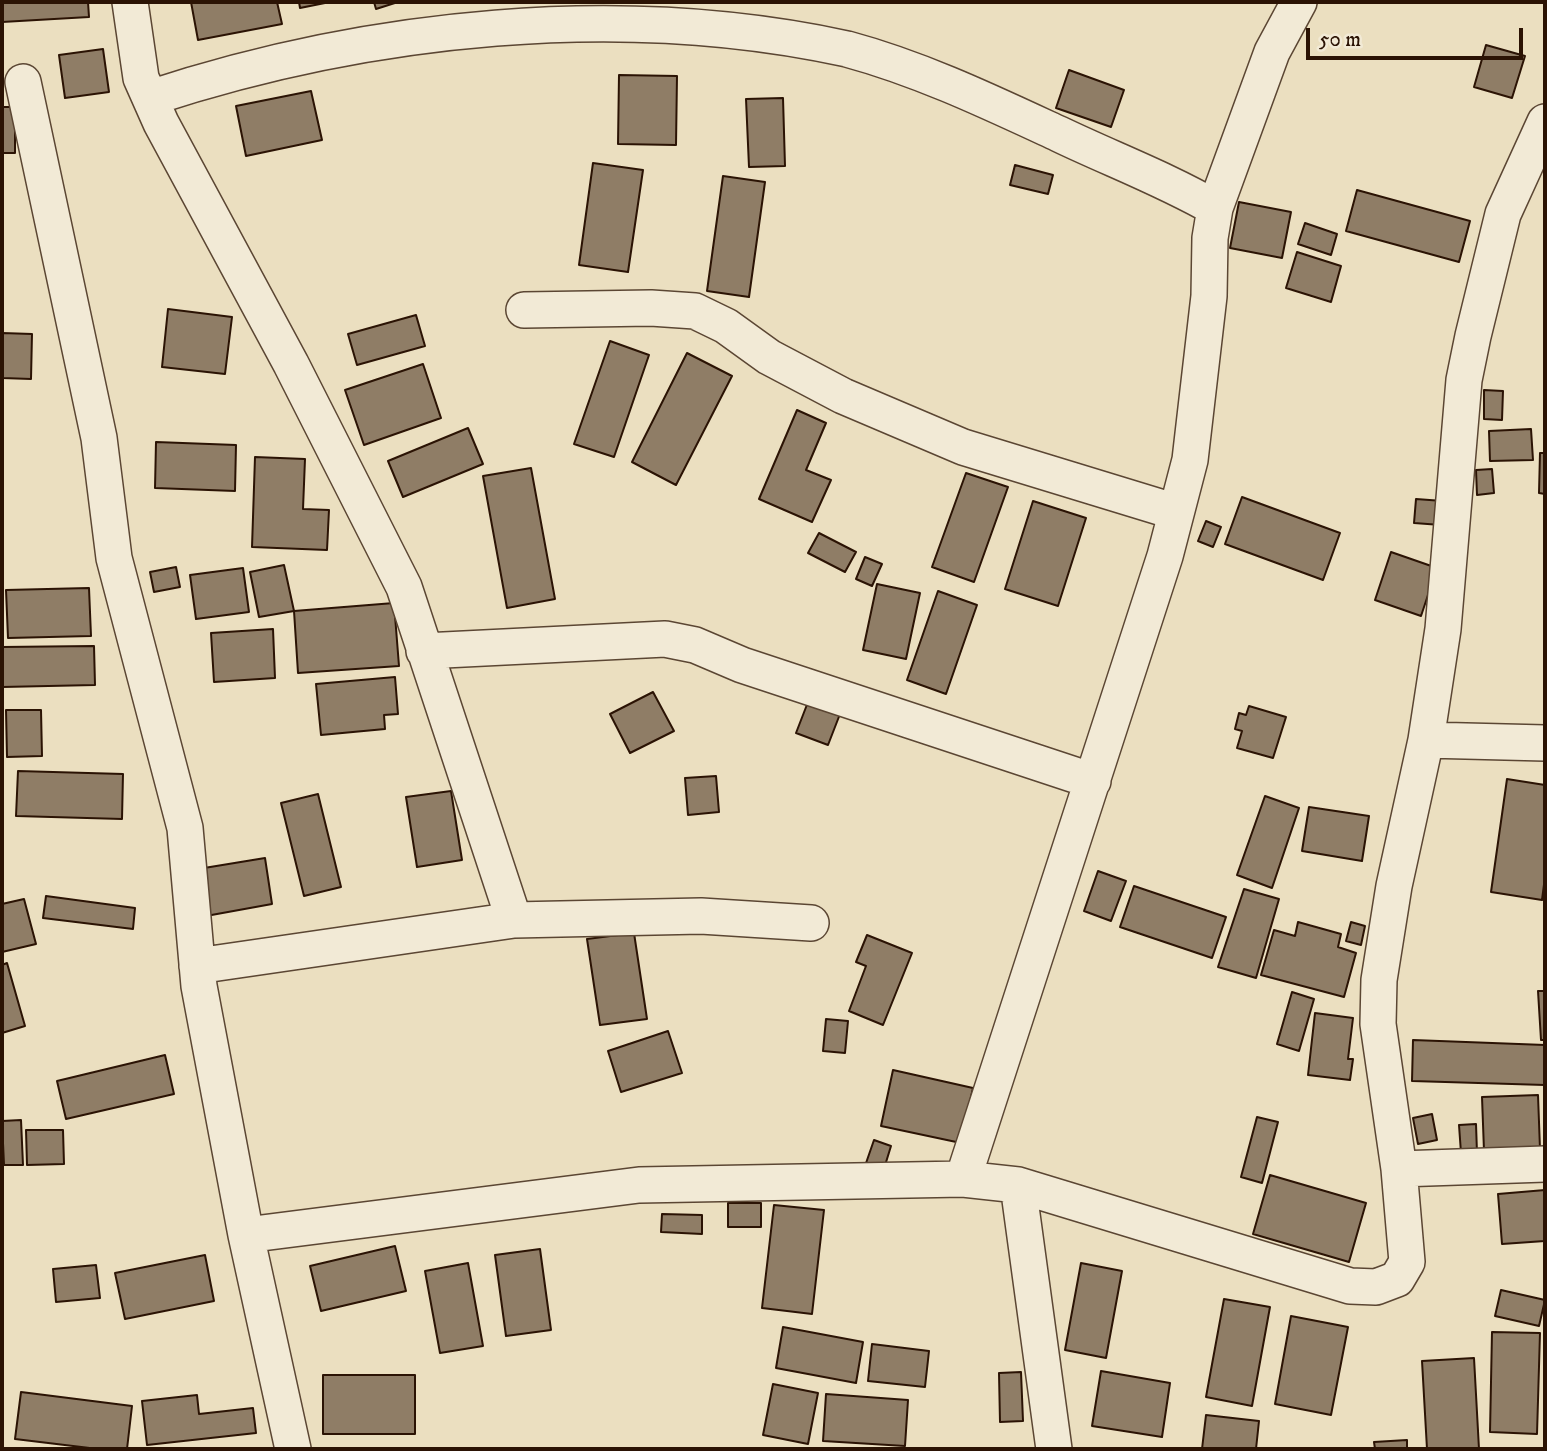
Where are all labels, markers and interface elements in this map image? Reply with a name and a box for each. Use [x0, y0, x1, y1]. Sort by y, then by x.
scale bar [1309, 14, 1526, 58]
text: 50 m [1319, 27, 1361, 53]

